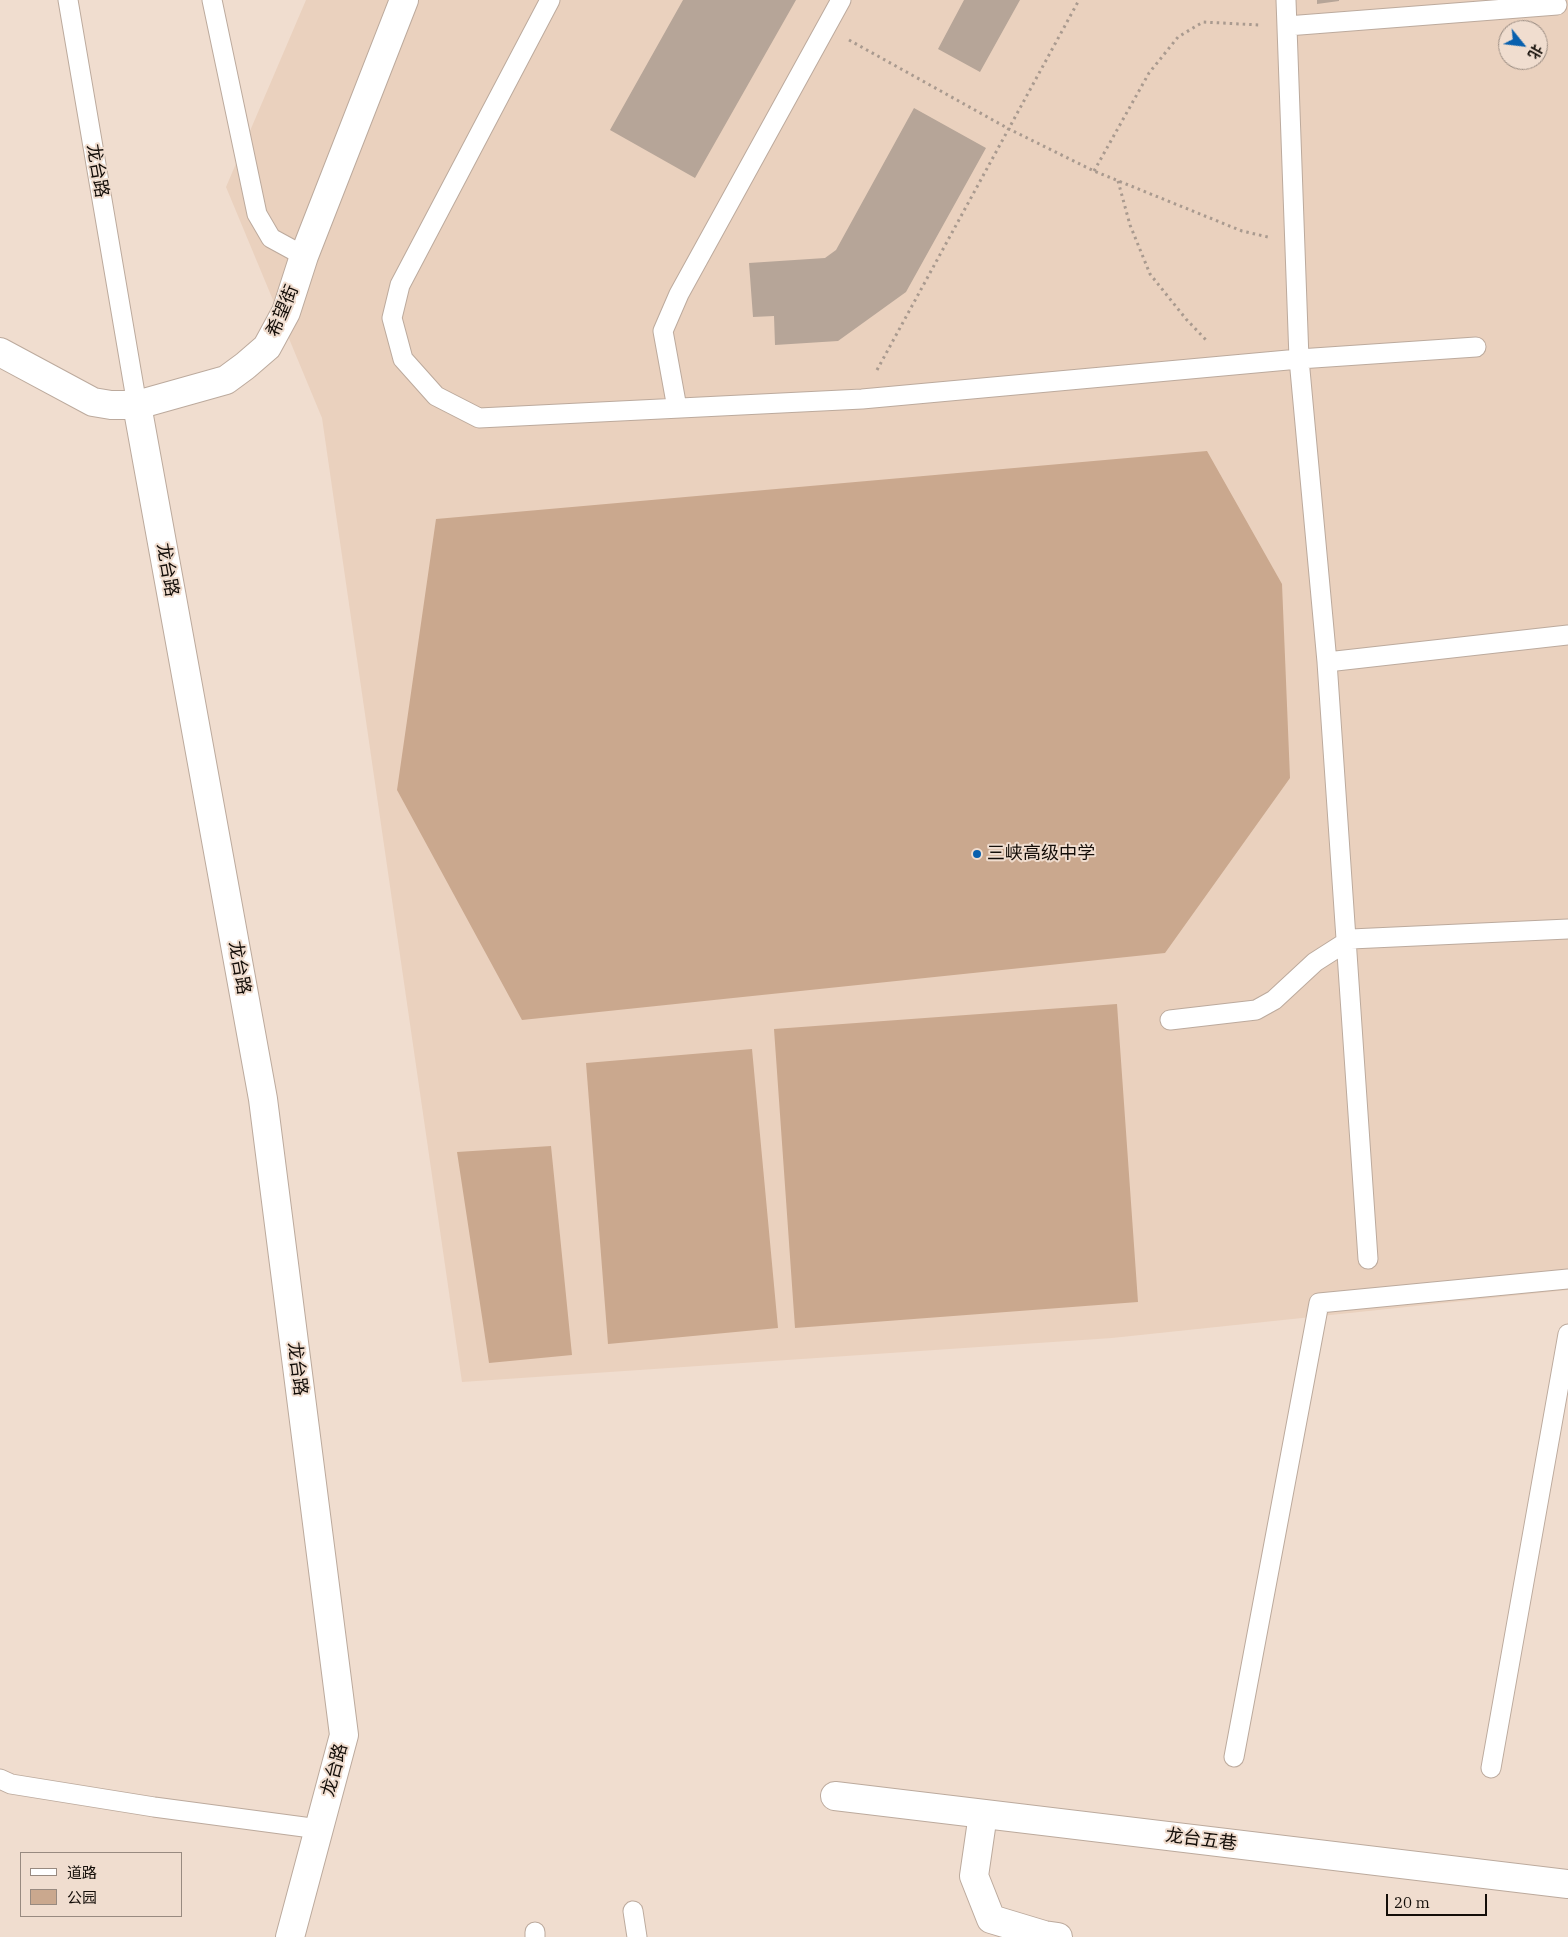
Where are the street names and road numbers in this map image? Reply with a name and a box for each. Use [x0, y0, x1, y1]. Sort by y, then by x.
street label: 龙台路 [82, 143, 112, 199]
street label: 希望街 [263, 282, 303, 340]
street label: 龙台路 [152, 542, 182, 598]
street label: 龙台路 [224, 940, 254, 996]
street label: 龙台路 [283, 1341, 311, 1397]
street label: 龙台路 [318, 1741, 352, 1799]
street label: 龙台五巷 [1164, 1825, 1238, 1855]

